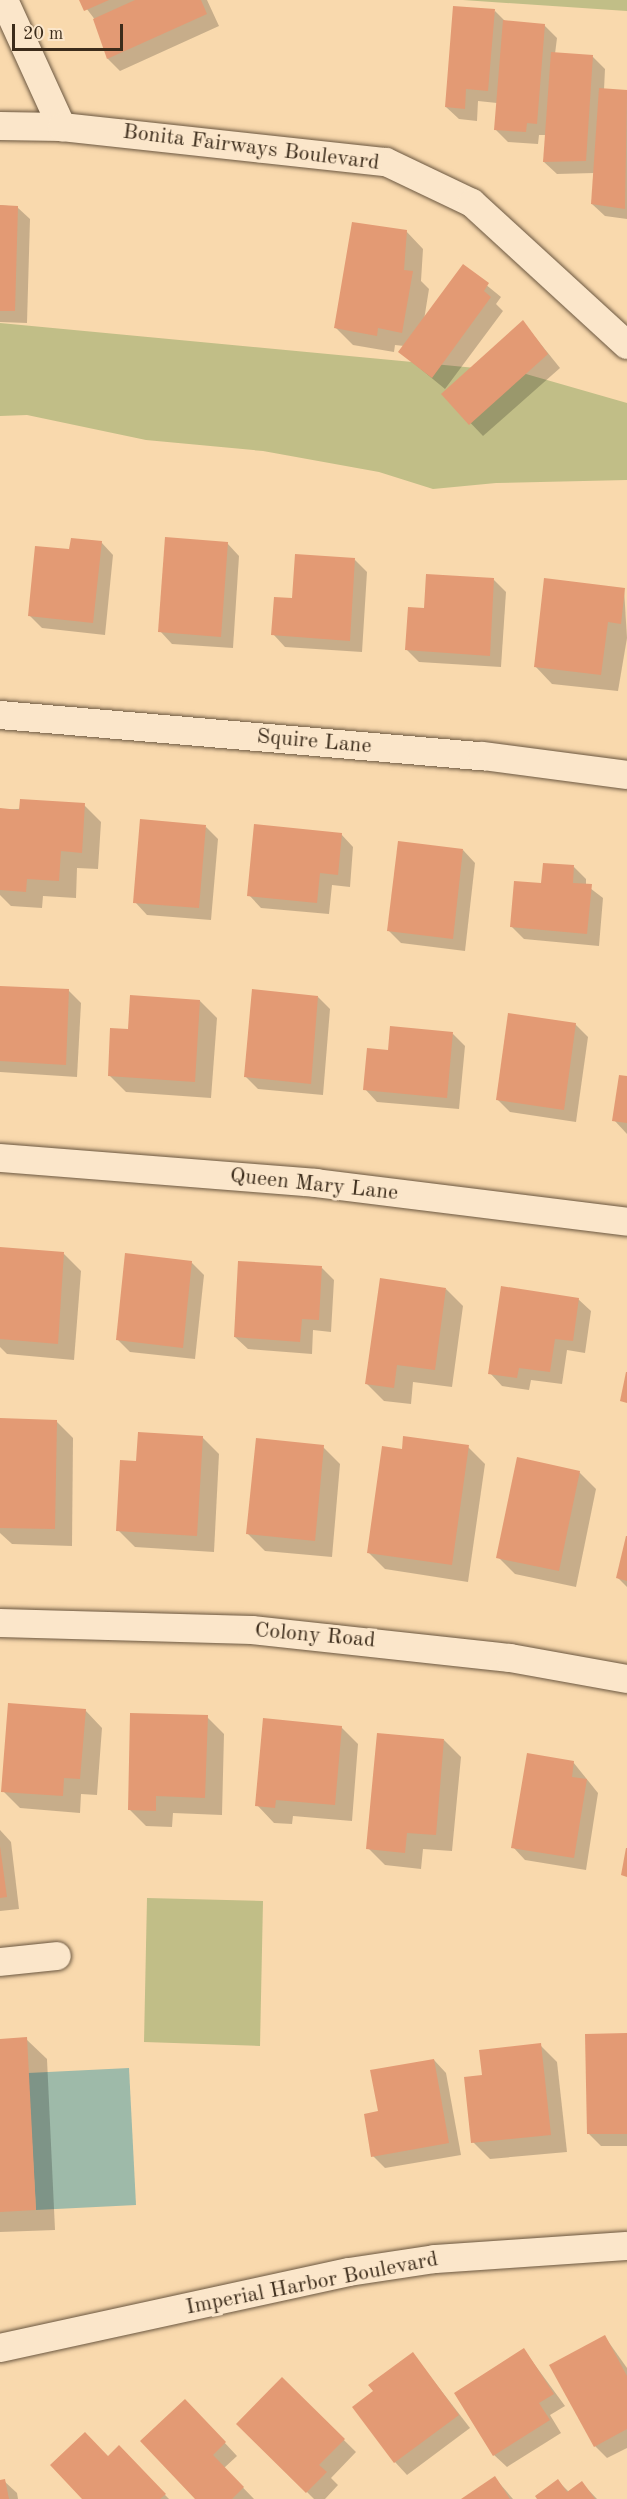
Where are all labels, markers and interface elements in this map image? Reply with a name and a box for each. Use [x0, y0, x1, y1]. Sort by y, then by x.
scale bar [15, 12, 126, 50]
text: 20 m [23, 25, 63, 43]
street label: Bonita Fairways Boulevard [121, 119, 381, 177]
street label: Squire Lane [255, 724, 373, 760]
street label: Queen Mary Lane [228, 1163, 400, 1207]
street label: Colony Road [253, 1618, 377, 1654]
street label: Imperial Harbor Boulevard [184, 2247, 440, 2321]

